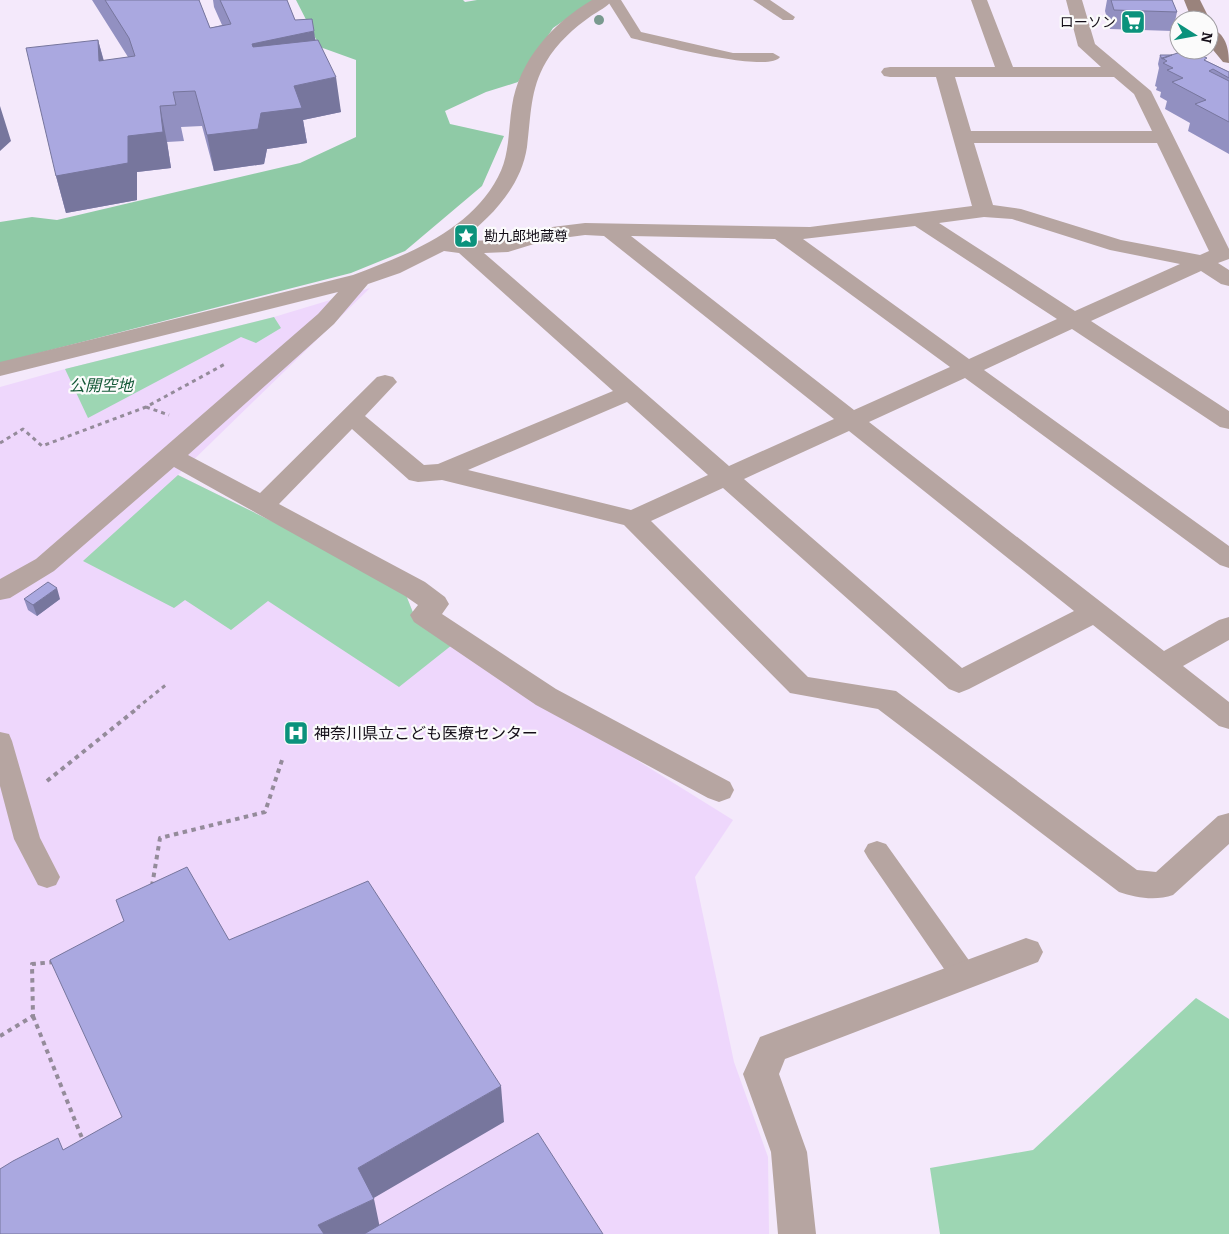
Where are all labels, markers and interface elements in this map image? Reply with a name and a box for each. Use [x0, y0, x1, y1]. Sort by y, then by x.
supermarket icon: ローソン [1120, 9, 1146, 35]
north arrow [1169, 10, 1219, 60]
place label: ローソン [1060, 14, 1116, 31]
text: N [1197, 30, 1216, 44]
place icon: 勘九郎地蔵尊 [453, 223, 479, 249]
place label: 勘九郎地蔵尊 [484, 228, 568, 245]
park label: 公開空地 [69, 376, 135, 395]
hospital icon: 神奈川県立こども医療センター [283, 720, 309, 746]
place label: 神奈川県立こども医療センター [314, 724, 538, 743]

